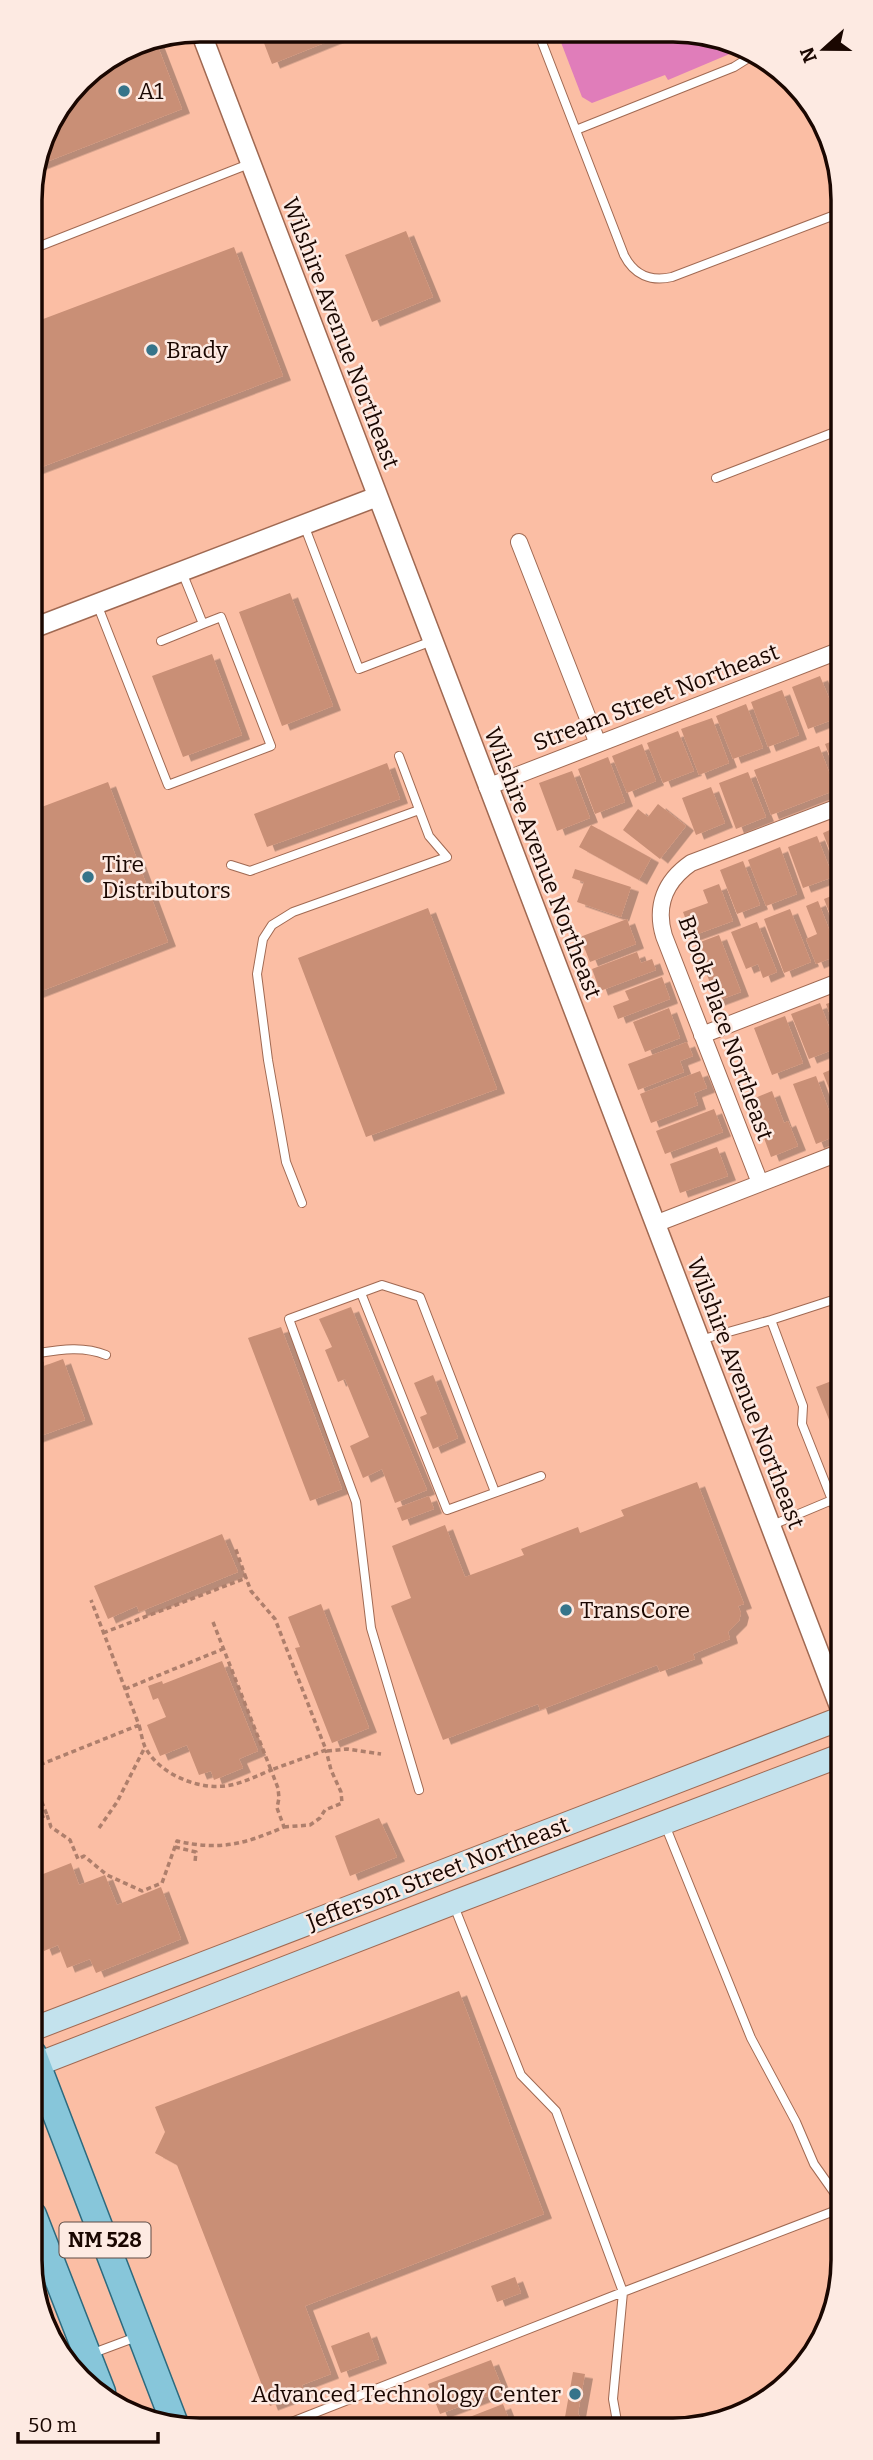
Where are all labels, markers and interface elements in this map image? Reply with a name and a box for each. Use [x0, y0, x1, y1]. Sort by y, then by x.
north arrow [789, 14, 859, 84]
text: N [795, 44, 822, 66]
place label: A1 [138, 77, 164, 105]
marker: A1 [116, 83, 132, 99]
street label: Wilshire Avenue Northeast [276, 193, 406, 473]
place label: Brady [166, 336, 229, 364]
marker: Brady [144, 342, 160, 358]
street label: Stream Street Northeast [529, 637, 783, 757]
street label: Wilshire Avenue Northeast [478, 723, 608, 1003]
place label: Tire Distributors [102, 850, 231, 904]
marker: Tire Distributors [80, 869, 96, 885]
street label: Brook Place Northeast [672, 912, 780, 1144]
street label: Wilshire Avenue Northeast [681, 1253, 811, 1533]
place label: TransCore [580, 1596, 690, 1624]
marker: TransCore [558, 1602, 574, 1618]
street label: Jefferson Street Northeast [302, 1810, 573, 1936]
road number: NM 528 [60, 2222, 150, 2258]
place label: Advanced Technology Center [251, 2380, 561, 2408]
marker: Advanced Technology Center [567, 2386, 583, 2402]
scale bar [18, 2400, 158, 2444]
text: 50 m [28, 2412, 77, 2438]

